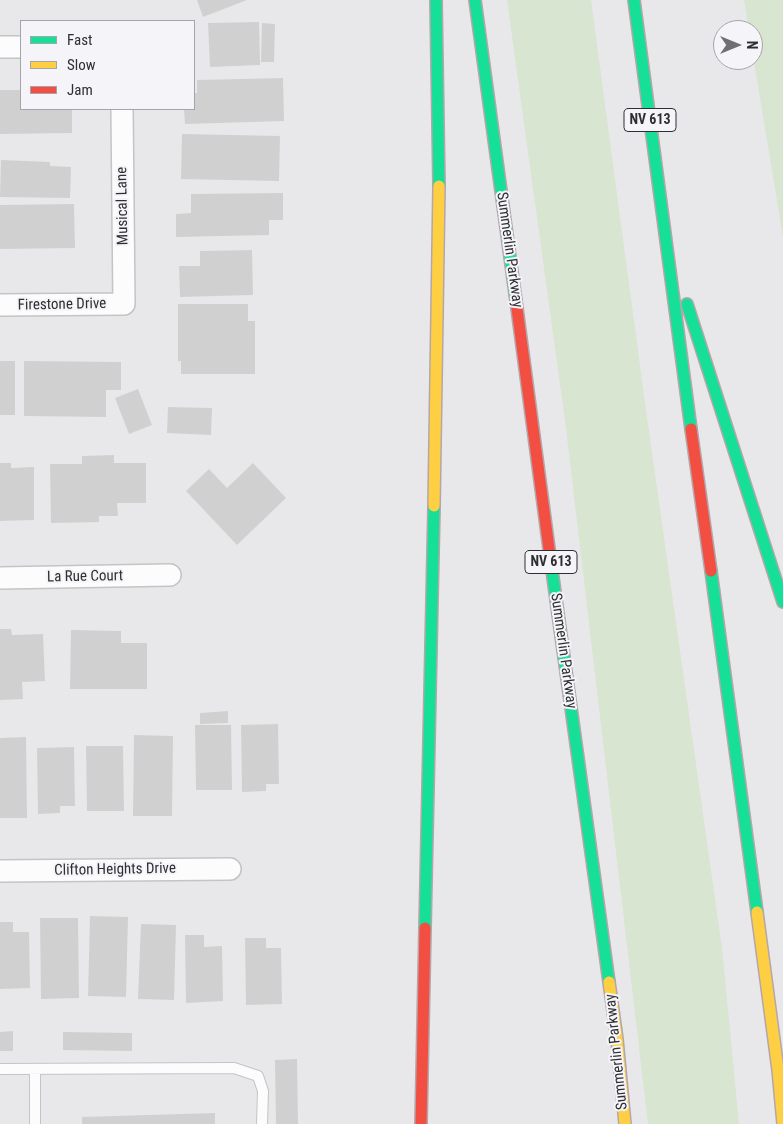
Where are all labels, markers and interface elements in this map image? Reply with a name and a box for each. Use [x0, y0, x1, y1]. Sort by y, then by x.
legend [20, 20, 195, 110]
north arrow [713, 20, 763, 70]
text: Fast [67, 31, 92, 49]
text: N [744, 41, 760, 49]
text: Slow [67, 56, 96, 74]
text: Jam [67, 81, 93, 99]
road number: NV 613 [624, 108, 676, 132]
street label: Musical Lane [113, 167, 133, 245]
street label: Summerlin Parkway [492, 191, 526, 309]
street label: Firestone Drive [18, 295, 106, 315]
road number: NV 613 [525, 550, 577, 574]
street label: La Rue Court [47, 567, 123, 587]
street label: Summerlin Parkway [546, 592, 580, 710]
street label: Clifton Heights Drive [54, 860, 176, 880]
street label: Summerlin Parkway [602, 993, 632, 1111]

